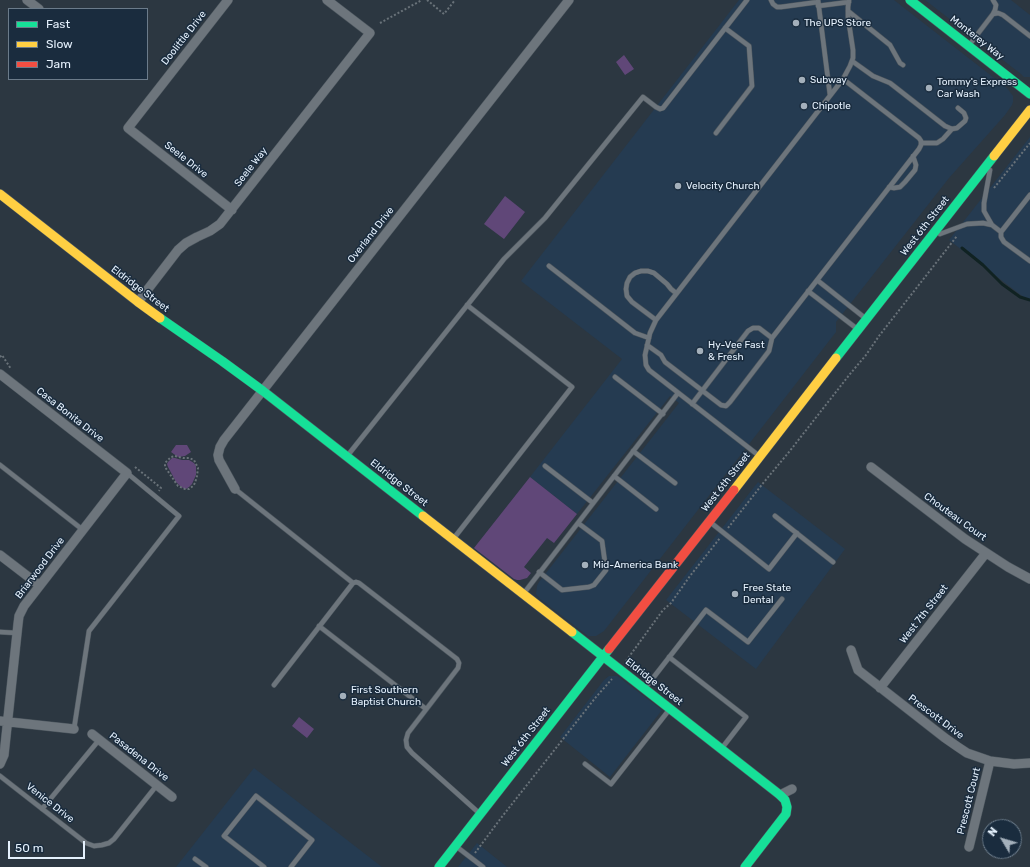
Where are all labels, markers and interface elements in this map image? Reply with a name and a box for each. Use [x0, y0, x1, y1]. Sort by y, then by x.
legend [8, 8, 148, 80]
street label: Doolittle Drive [159, 8, 209, 68]
street label: Monterey Way [948, 13, 1006, 63]
text: Fast [46, 17, 70, 31]
place label: The UPS Store [804, 17, 871, 29]
marker: The UPS Store [791, 18, 801, 28]
text: Slow [46, 37, 73, 51]
text: Jam [46, 57, 71, 71]
place label: Subway [810, 74, 847, 86]
marker: Subway [797, 75, 807, 85]
place label: Tommy's Express Car Wash [937, 76, 1017, 100]
marker: Tommy's Express Car Wash [924, 83, 934, 93]
place label: Chipotle [812, 100, 851, 112]
marker: Chipotle [799, 101, 809, 111]
street label: Seele Drive [162, 139, 210, 181]
street label: Seele Way [232, 145, 270, 189]
place label: Velocity Church [686, 180, 760, 192]
marker: Velocity Church [673, 181, 683, 191]
street label: West 6th Street [898, 194, 952, 258]
street label: Overland Drive [345, 205, 397, 265]
street label: Eldridge Street [109, 263, 171, 315]
place label: Hy-Vee Fast & Fresh [708, 339, 765, 362]
marker: Hy-Vee Fast & Fresh [695, 346, 705, 356]
street label: Casa Bonita Drive [34, 385, 106, 445]
street label: West 6th Street [699, 450, 753, 514]
street label: Eldridge Street [368, 457, 430, 509]
street label: Chouteau Court [921, 490, 989, 544]
street label: Briarwood Drive [13, 535, 67, 601]
place label: Mid-America Bank [593, 559, 678, 571]
marker: Mid-America Bank [580, 560, 590, 570]
place label: Free State Dental [743, 582, 791, 606]
street label: West 7th Street [897, 582, 951, 646]
marker: Free State Dental [730, 589, 740, 599]
street label: Eldridge Street [623, 656, 685, 708]
place label: First Southern Baptist Church [351, 684, 421, 708]
marker: First Southern Baptist Church [338, 691, 348, 701]
street label: Prescott Drive [906, 692, 966, 742]
street label: West 6th Street [499, 705, 553, 769]
street label: Pasadena Drive [107, 730, 171, 784]
street label: Prescott Court [955, 766, 983, 836]
street label: Venice Drive [24, 780, 76, 826]
north arrow [982, 819, 1022, 859]
text: N [985, 825, 1000, 839]
scale bar [10, 833, 87, 859]
text: 50 m [15, 841, 43, 855]

